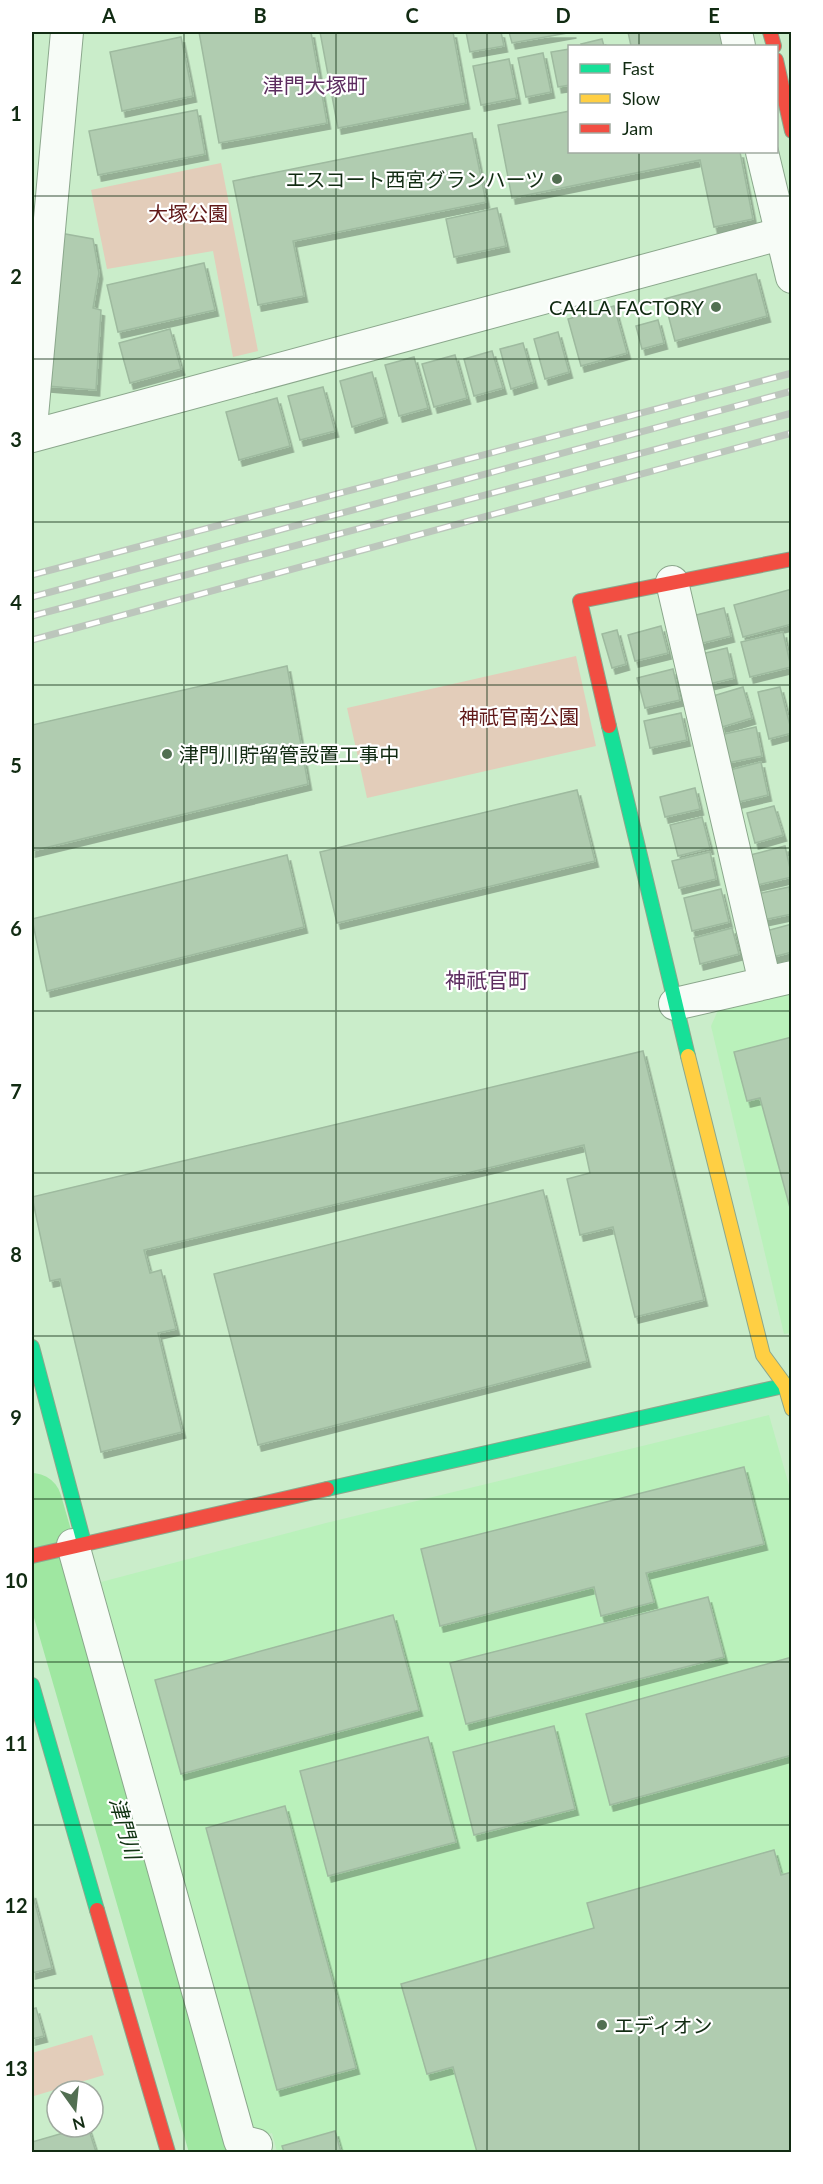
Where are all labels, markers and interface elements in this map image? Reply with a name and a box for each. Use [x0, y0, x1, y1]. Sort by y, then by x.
text: A [101, 3, 116, 27]
text: B [253, 3, 267, 27]
text: C [405, 3, 419, 27]
text: D [555, 3, 571, 27]
text: E [708, 3, 720, 27]
legend [568, 45, 778, 153]
text: Fast [622, 57, 655, 79]
district label: 津門大塚町 [263, 72, 368, 97]
text: Slow [622, 87, 660, 109]
text: 1 [10, 101, 22, 125]
text: Jam [622, 117, 653, 139]
place label: エスコート西宮グランハーツ [285, 167, 545, 191]
marker: エスコート西宮グランハーツ [550, 172, 564, 186]
park label: 大塚公園 [148, 201, 228, 225]
text: 2 [10, 264, 22, 288]
place label: CA4LA FACTORY [549, 295, 705, 319]
marker: CA4LA FACTORY [709, 300, 723, 314]
text: 3 [10, 427, 22, 451]
text: 4 [10, 590, 22, 614]
park label: 神祇官南公園 [459, 704, 579, 728]
place label: 津門川貯留管設置工事中 [179, 742, 399, 766]
marker: 津門川貯留管設置工事中 [160, 747, 174, 761]
text: 5 [10, 753, 22, 777]
text: 6 [10, 916, 22, 940]
district label: 神祇官町 [445, 967, 529, 992]
text: 7 [10, 1079, 22, 1103]
text: 8 [10, 1242, 22, 1266]
text: 9 [10, 1405, 22, 1429]
text: 10 [4, 1568, 28, 1592]
text: 11 [4, 1731, 28, 1755]
water label: 津門川 [105, 1794, 147, 1864]
text: 12 [4, 1893, 28, 1917]
place label: エディオン [614, 2013, 713, 2037]
marker: エディオン [595, 2018, 609, 2032]
text: 13 [4, 2056, 28, 2080]
north arrow [45, 2079, 105, 2139]
text: N [71, 2113, 87, 2135]

